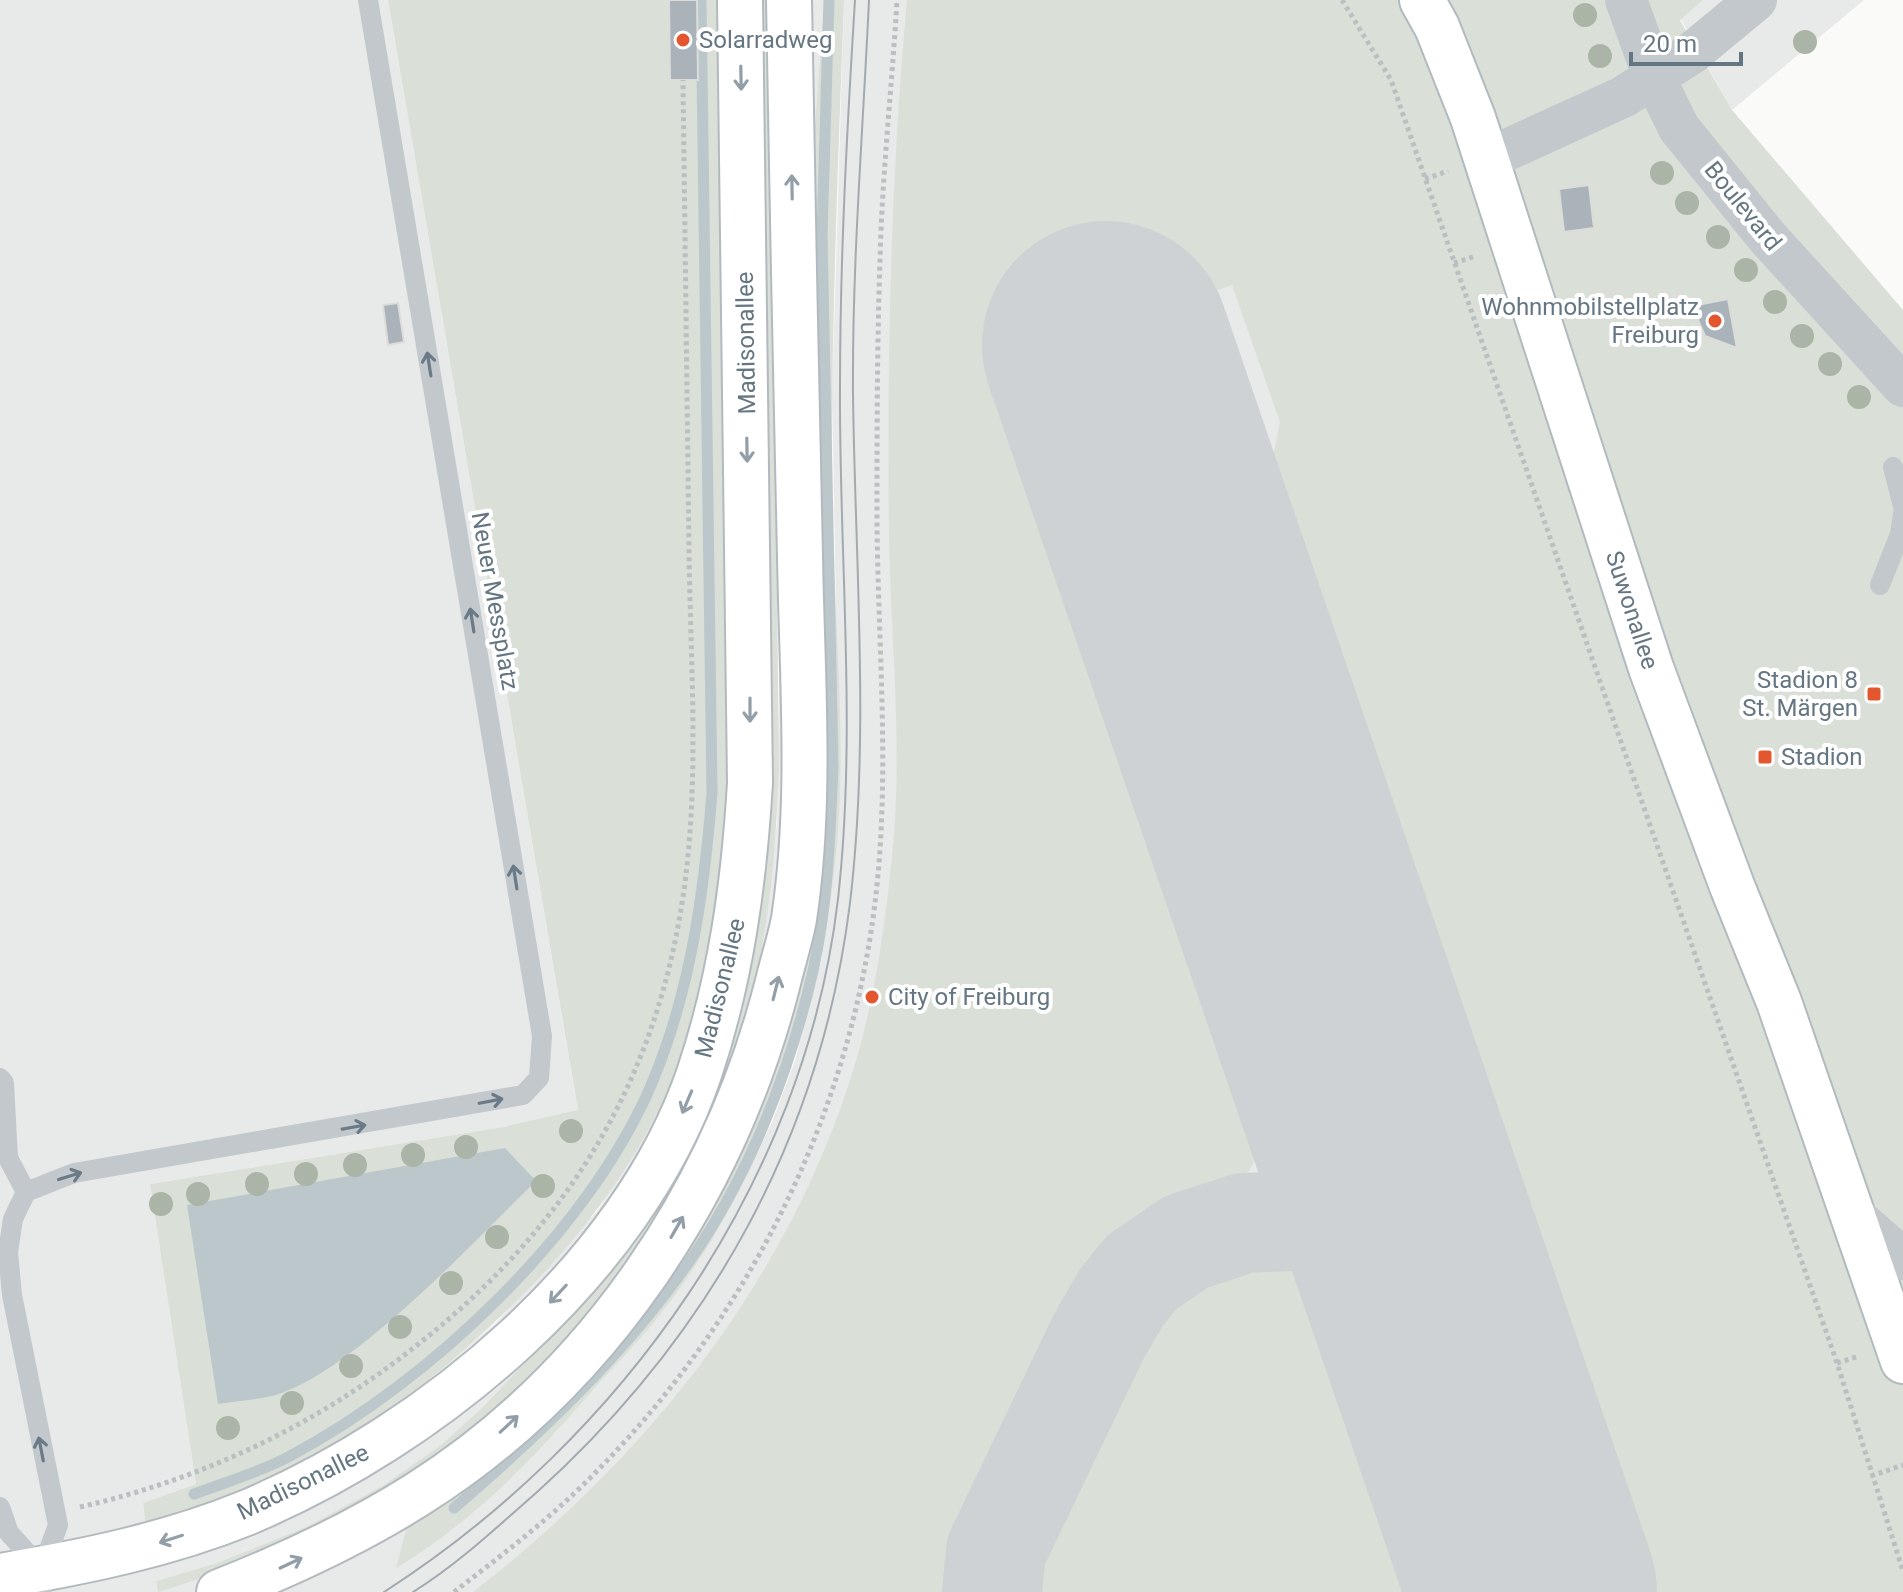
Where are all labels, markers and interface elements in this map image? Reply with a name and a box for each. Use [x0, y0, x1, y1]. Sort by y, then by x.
scale bar [1631, 16, 1741, 66]
place label: Solarradweg [699, 26, 832, 54]
text: 20 m [1643, 30, 1697, 58]
marker: Solarradweg [674, 31, 692, 49]
one-way arrow [734, 64, 749, 91]
street label: Boulevard [1699, 156, 1787, 256]
one-way arrow [785, 174, 800, 201]
street label: Madisonallee [731, 271, 761, 415]
place label: Wohnmobilstellplatz Freiburg [1481, 293, 1699, 349]
marker: Wohnmobilstellplatz Freiburg [1706, 312, 1724, 330]
one-way arrow [421, 351, 436, 377]
one-way arrow [740, 436, 755, 463]
street label: Neuer Messplatz [466, 510, 524, 692]
street label: Suwonallee [1600, 547, 1664, 673]
one-way arrow [464, 608, 479, 633]
place label: Stadion 8 St. Märgen [1742, 666, 1858, 722]
marker: Stadion 8 St. Märgen [1865, 685, 1883, 703]
one-way arrow [742, 696, 758, 723]
place label: Stadion [1781, 743, 1862, 771]
marker: Stadion [1756, 748, 1774, 766]
one-way arrow [507, 864, 522, 890]
street label: Madisonallee [689, 915, 751, 1061]
one-way arrow [770, 975, 785, 1001]
place label: City of Freiburg [888, 983, 1050, 1011]
marker: City of Freiburg [863, 988, 881, 1006]
one-way arrow [679, 1089, 693, 1114]
one-way arrow [477, 1093, 503, 1108]
one-way arrow [340, 1118, 366, 1133]
one-way arrow [57, 1168, 83, 1183]
one-way arrow [669, 1216, 685, 1239]
one-way arrow [550, 1284, 568, 1304]
one-way arrow [499, 1415, 519, 1433]
one-way arrow [33, 1436, 48, 1462]
street label: Madisonallee [233, 1438, 373, 1526]
one-way arrow [159, 1532, 185, 1547]
one-way arrow [279, 1555, 303, 1570]

